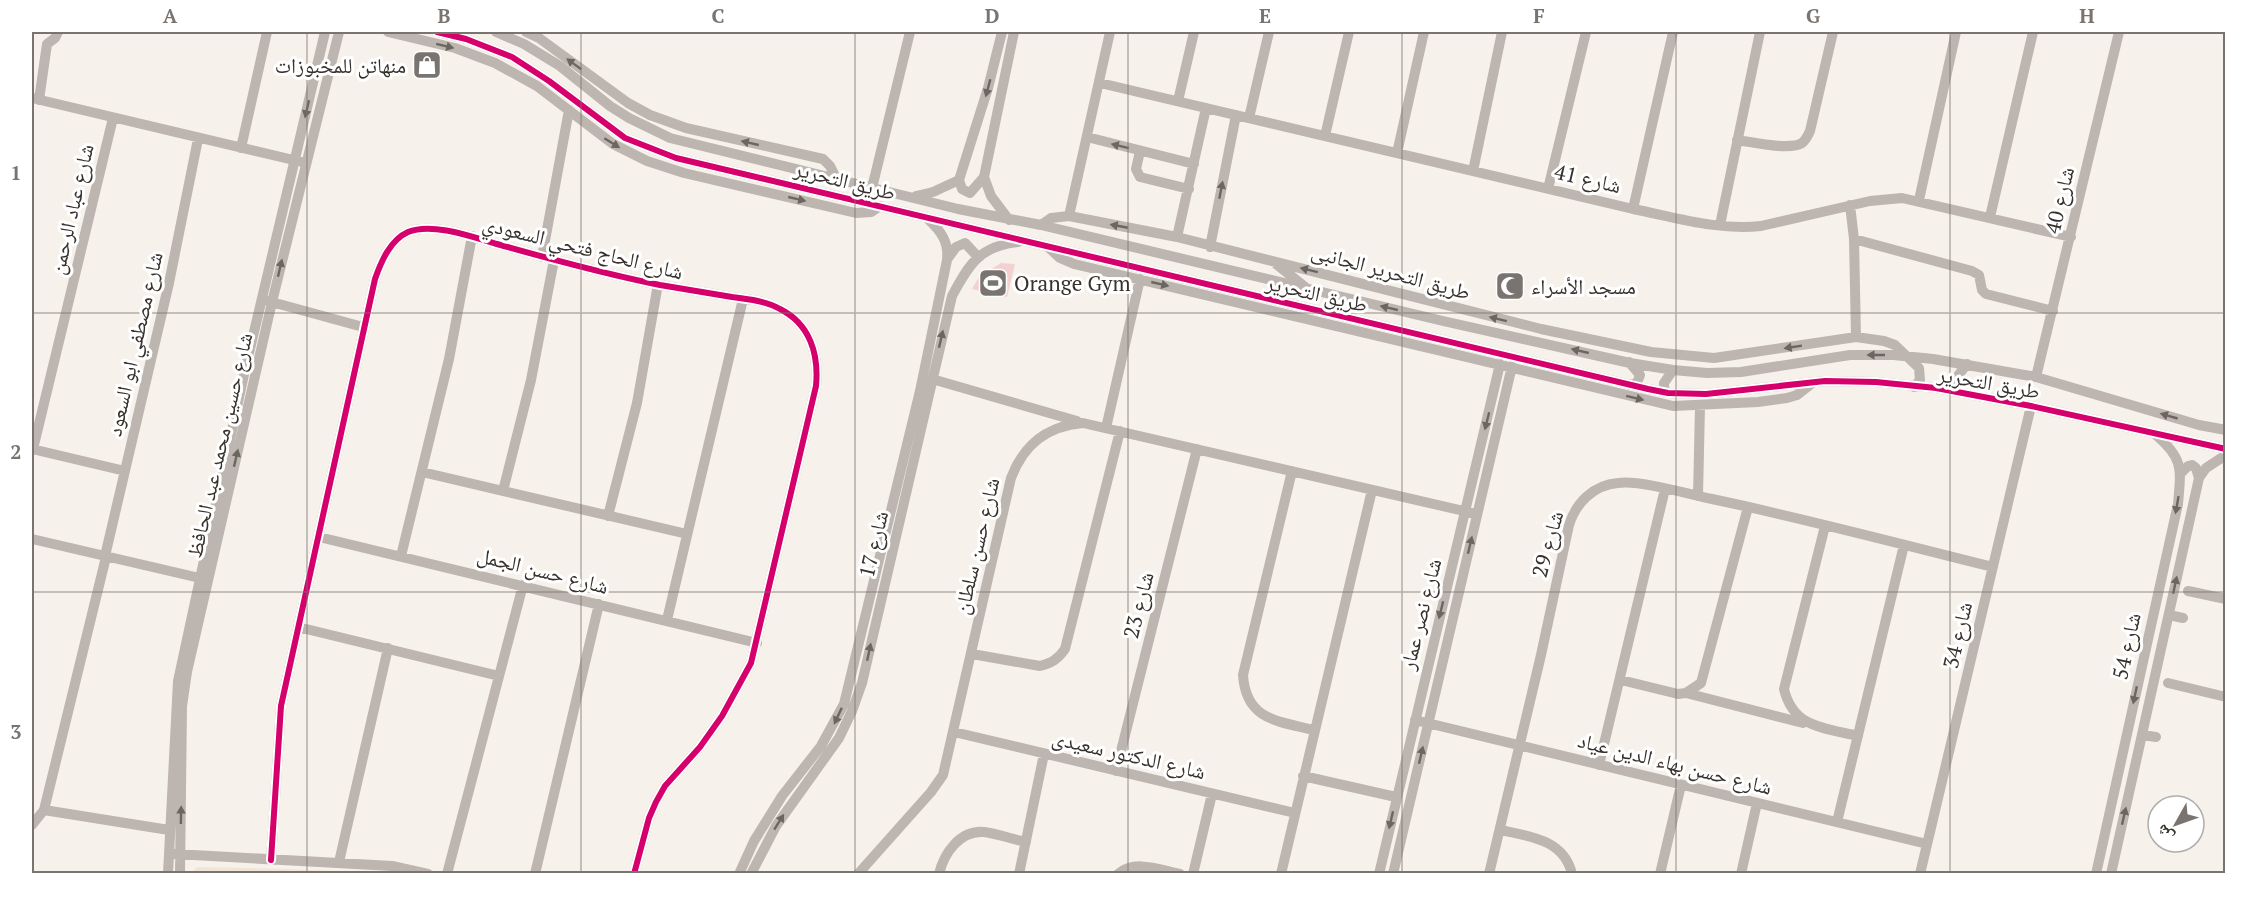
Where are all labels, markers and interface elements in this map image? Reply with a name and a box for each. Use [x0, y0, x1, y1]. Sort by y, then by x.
text: A [163, 2, 178, 29]
text: B [438, 2, 451, 29]
text: C [711, 2, 725, 29]
text: D [985, 2, 999, 29]
text: E [1259, 2, 1271, 29]
text: F [1533, 2, 1545, 29]
text: G [1806, 2, 1820, 29]
text: H [2079, 2, 2095, 29]
one-way arrow [435, 41, 454, 51]
shop icon: منهاتن للمخبوزات [411, 49, 443, 81]
place label: منهاتن للمخبوزات [275, 51, 406, 79]
one-way arrow [567, 58, 583, 70]
one-way arrow [983, 79, 992, 97]
one-way arrow [302, 100, 311, 119]
one-way arrow [603, 137, 620, 148]
one-way arrow [740, 138, 759, 148]
one-way arrow [1111, 140, 1129, 150]
street label: شارع عباد الرحمن [42, 141, 100, 277]
street label: طريق التحرير [791, 154, 899, 206]
street label: شارع 41 [1552, 157, 1624, 199]
text: 1 [10, 159, 22, 186]
street label: شارع 40 [2038, 164, 2080, 236]
one-way arrow [1217, 180, 1226, 199]
one-way arrow [788, 195, 807, 204]
street label: شارع الحاج فتحي السعودي [479, 209, 686, 289]
one-way arrow [1109, 221, 1128, 230]
street label: طريق التحرير الجانبى [1309, 238, 1473, 304]
street label: شارع مصطفي ابو السعود [99, 249, 172, 440]
one-way arrow [276, 259, 286, 277]
one-way arrow [1300, 264, 1318, 274]
sports icon: Orange Gym [977, 267, 1009, 299]
place label: Orange Gym [1014, 269, 1131, 297]
street label: طريق التحرير [1264, 269, 1370, 317]
mosque icon: مسجد الأسراء [1494, 270, 1526, 302]
place label: مسجد الأسراء [1531, 272, 1636, 300]
one-way arrow [1151, 279, 1169, 289]
one-way arrow [1380, 303, 1399, 313]
one-way arrow [1489, 313, 1507, 323]
street label: شارع حسين محمد عبد الحافظ [179, 330, 259, 560]
one-way arrow [937, 330, 947, 349]
one-way arrow [1784, 342, 1803, 351]
one-way arrow [1570, 346, 1589, 355]
one-way arrow [1867, 350, 1886, 360]
street label: طريق التحرير [1935, 359, 2042, 405]
one-way arrow [1626, 393, 1645, 403]
one-way arrow [1481, 411, 1491, 430]
one-way arrow [2160, 411, 2178, 420]
text: 2 [10, 438, 22, 465]
one-way arrow [231, 449, 241, 467]
street label: شارع حسن سلطان [947, 475, 1005, 617]
one-way arrow [2172, 496, 2181, 515]
street label: شارع 17 [852, 508, 894, 580]
street label: شارع 29 [1525, 508, 1569, 580]
one-way arrow [1466, 536, 1476, 554]
street label: شارع حسن الجمل [474, 540, 612, 600]
street label: شارع نصر عمار [1392, 556, 1447, 673]
street label: شارع 23 [1116, 569, 1160, 641]
one-way arrow [2171, 576, 2181, 594]
street label: شارع 34 [1936, 599, 1978, 671]
one-way arrow [1436, 601, 1446, 619]
street label: شارع 54 [2105, 610, 2147, 682]
one-way arrow [865, 642, 874, 661]
one-way arrow [2130, 686, 2139, 705]
one-way arrow [834, 708, 843, 725]
text: 3 [10, 718, 22, 745]
street label: شارع الدكتور سعيدى [1049, 723, 1209, 785]
street label: شارع حسن بهاء الدين عياد [1575, 725, 1775, 801]
one-way arrow [1416, 746, 1426, 764]
north arrow [2146, 794, 2206, 854]
one-way arrow [176, 806, 186, 825]
one-way arrow [2120, 807, 2129, 826]
one-way arrow [1386, 811, 1395, 830]
one-way arrow [773, 814, 784, 830]
text: ش [2151, 820, 2178, 847]

